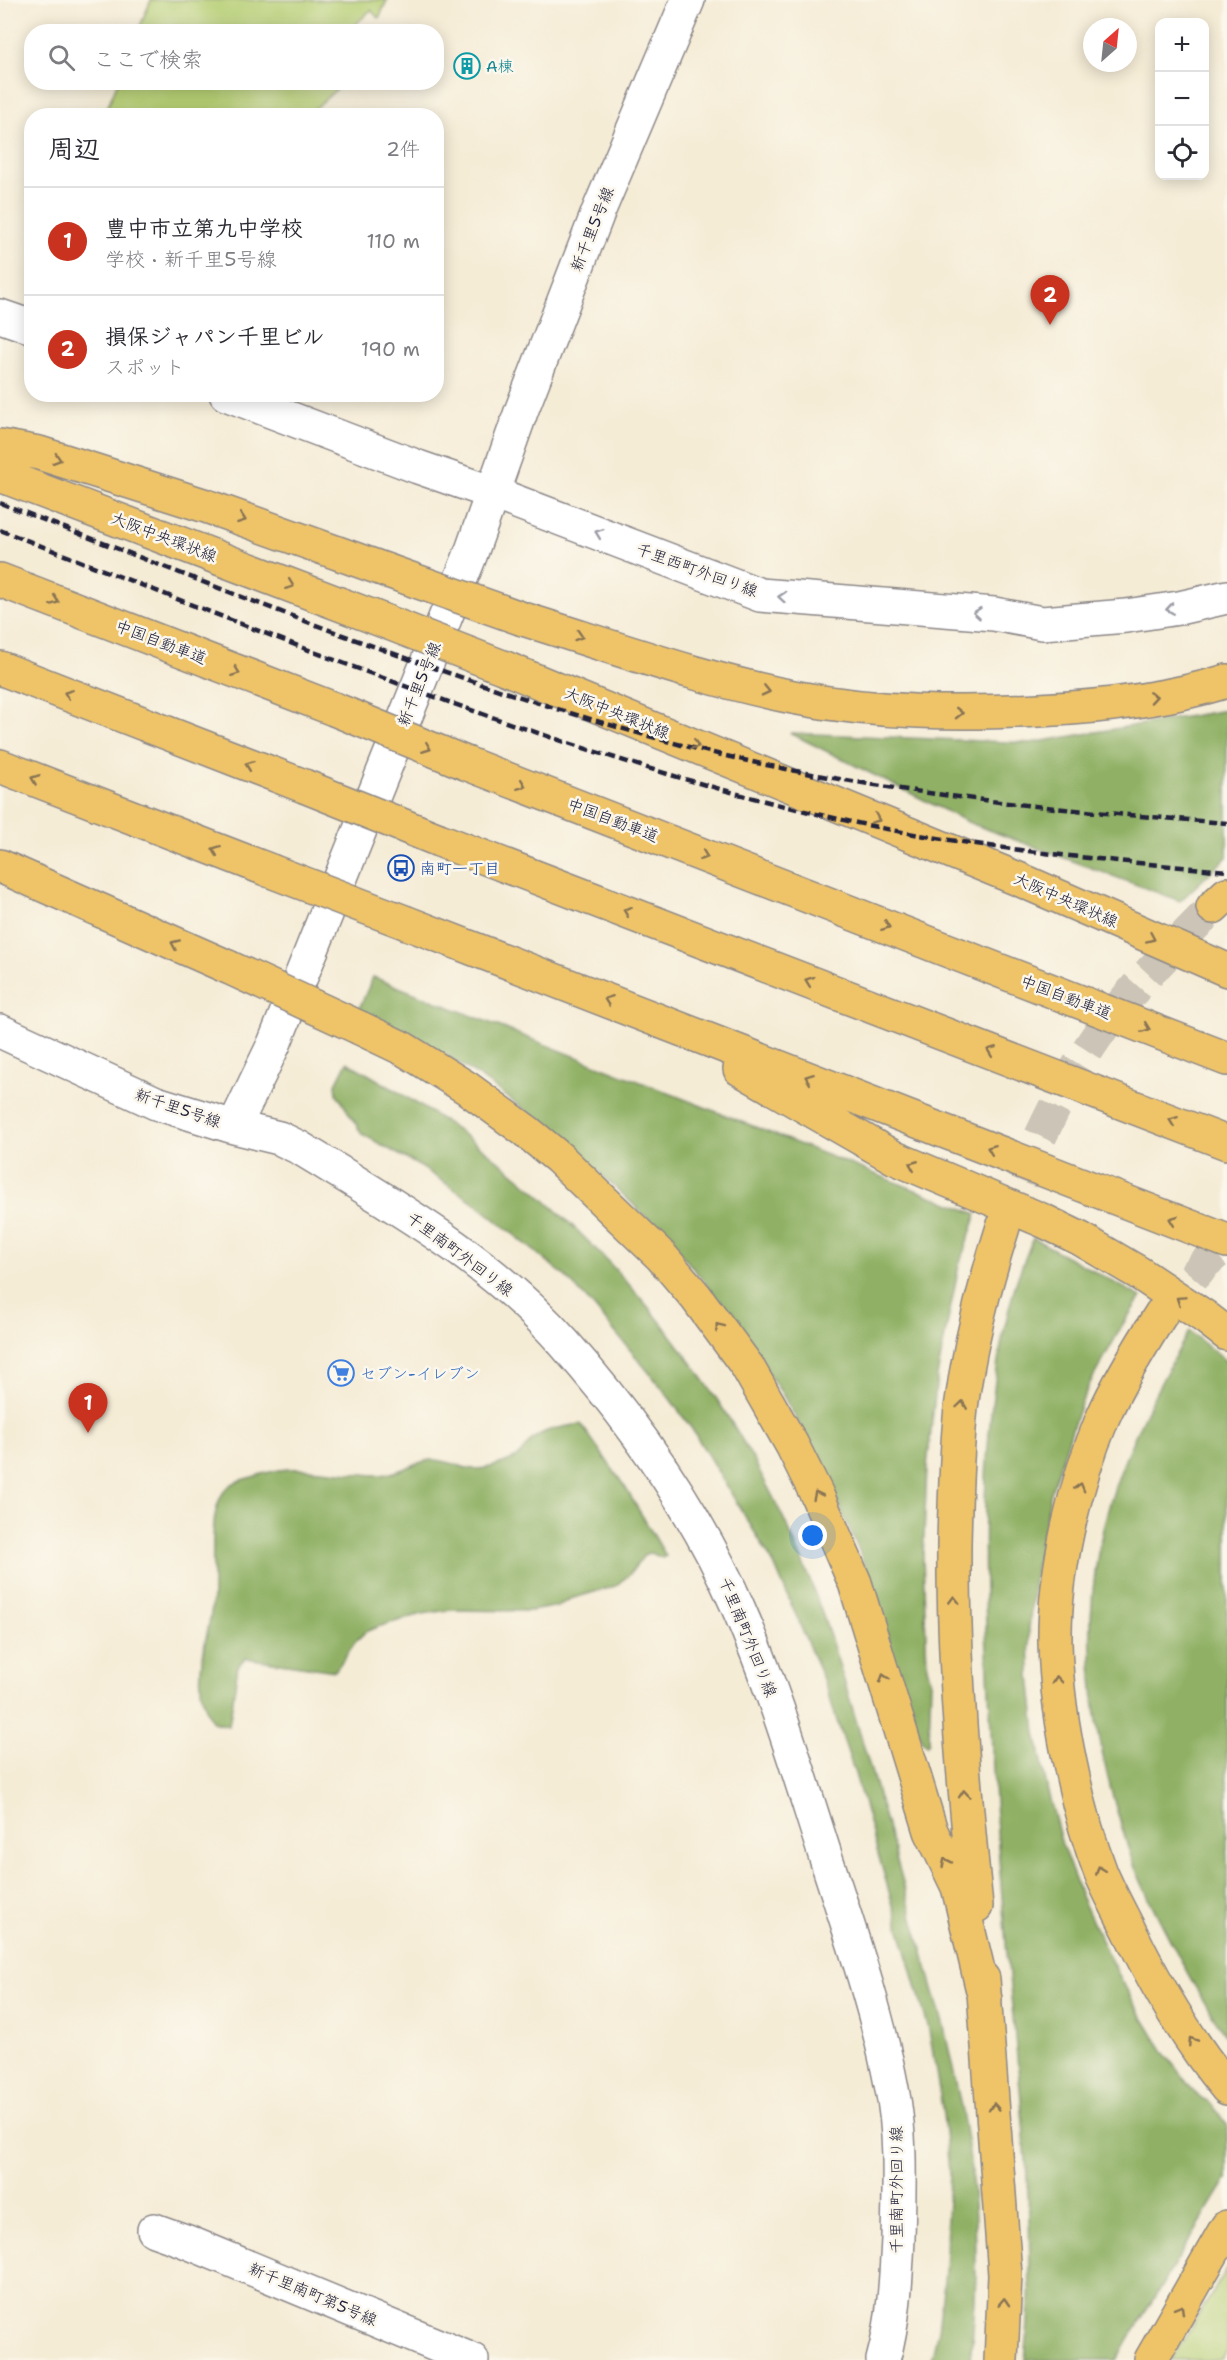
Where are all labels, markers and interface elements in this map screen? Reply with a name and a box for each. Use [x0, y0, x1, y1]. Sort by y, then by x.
north arrow [1083, 18, 1137, 72]
map controls [1155, 18, 1209, 180]
button: + [1155, 18, 1209, 72]
search box [24, 24, 444, 90]
icon: search [45, 41, 78, 74]
text: ここで検索 [93, 45, 203, 74]
building icon: A棟 [452, 51, 482, 81]
place label: A棟 [486, 56, 514, 77]
button: − [1155, 72, 1209, 126]
button: locate [1155, 126, 1209, 180]
text: 周辺 [48, 131, 100, 166]
text: 2件 [386, 136, 420, 162]
street label: 新千里5号線 [565, 183, 619, 275]
text: 豊中市立第九中学校 [105, 214, 303, 243]
text: 1 [63, 228, 72, 254]
text: 110 m [366, 228, 420, 254]
text: 学校 · 新千里5号線 [105, 246, 277, 272]
pin: 2 [1030, 276, 1070, 325]
text: 損保ジャパン千里ビル [105, 322, 325, 351]
text: 2 [61, 336, 75, 362]
text: 190 m [361, 336, 420, 362]
text: スポット [105, 354, 185, 380]
one-way arrow [51, 452, 62, 464]
street label: 大阪中央環状線 [108, 507, 220, 567]
one-way arrow [237, 512, 247, 525]
one-way arrow [594, 528, 605, 541]
street label: 千里西町外回り線 [633, 538, 761, 602]
one-way arrow [284, 578, 295, 590]
one-way arrow [778, 590, 787, 603]
one-way arrow [48, 594, 59, 606]
one-way arrow [1165, 602, 1175, 615]
one-way arrow [972, 606, 981, 619]
street label: 中国自動車道 [112, 615, 210, 669]
one-way arrow [573, 629, 584, 642]
street label: 新千里5号線 [392, 638, 446, 730]
one-way arrow [231, 664, 241, 677]
street label: 大阪中央環状線 [561, 682, 673, 744]
one-way arrow [760, 684, 770, 697]
one-way arrow [63, 689, 74, 702]
one-way arrow [1148, 692, 1158, 704]
one-way arrow [954, 706, 963, 719]
one-way arrow [689, 738, 700, 750]
one-way arrow [421, 741, 432, 753]
one-way arrow [245, 760, 256, 772]
one-way arrow [30, 774, 41, 786]
one-way arrow [517, 778, 527, 791]
street label: 中国自動車道 [564, 793, 662, 847]
one-way arrow [869, 812, 880, 824]
one-way arrow [212, 845, 223, 857]
one-way arrow [698, 848, 709, 861]
bus stop icon: 南町一丁目 [386, 853, 416, 883]
place label: 南町一丁目 [420, 858, 500, 879]
street label: 大阪中央環状線 [1011, 868, 1121, 932]
one-way arrow [622, 906, 633, 918]
one-way arrow [880, 919, 891, 932]
one-way arrow [1145, 930, 1156, 942]
one-way arrow [170, 939, 181, 951]
street label: 中国自動車道 [1017, 970, 1115, 1024]
one-way arrow [804, 976, 815, 988]
one-way arrow [603, 995, 614, 1007]
one-way arrow [1140, 1020, 1151, 1033]
one-way arrow [986, 1046, 997, 1058]
one-way arrow [804, 1073, 815, 1085]
street label: 新千里5号線 [132, 1083, 224, 1133]
one-way arrow [1168, 1116, 1178, 1129]
one-way arrow [986, 1144, 997, 1156]
one-way arrow [908, 1160, 919, 1172]
street label: 千里南町外回り線 [403, 1207, 517, 1301]
one-way arrow [1168, 1215, 1179, 1227]
one-way arrow [1175, 1296, 1186, 1307]
one-way arrow [715, 1323, 726, 1334]
supermarket icon: セブン-イレブン [326, 1358, 356, 1388]
place label: セブン-イレブン [360, 1363, 480, 1384]
pin: 1 [68, 1384, 107, 1433]
one-way arrow [956, 1400, 968, 1410]
one-way arrow [1072, 1483, 1085, 1493]
one-way arrow [813, 1490, 825, 1501]
your location [798, 1521, 827, 1550]
street label: 千里南町外回り線 [714, 1574, 782, 1700]
one-way arrow [948, 1595, 960, 1604]
one-way arrow [879, 1673, 892, 1684]
one-way arrow [1051, 1676, 1064, 1685]
one-way arrow [958, 1790, 971, 1799]
one-way arrow [942, 1858, 954, 1869]
one-way arrow [1095, 1865, 1108, 1875]
one-way arrow [1188, 2037, 1199, 2048]
one-way arrow [988, 2102, 1001, 2111]
street label: 千里南町外回り線 [886, 2126, 907, 2254]
street label: 新千里南町第5号線 [245, 2257, 381, 2331]
one-way arrow [997, 2297, 1010, 2306]
one-way arrow [1173, 2305, 1184, 2315]

